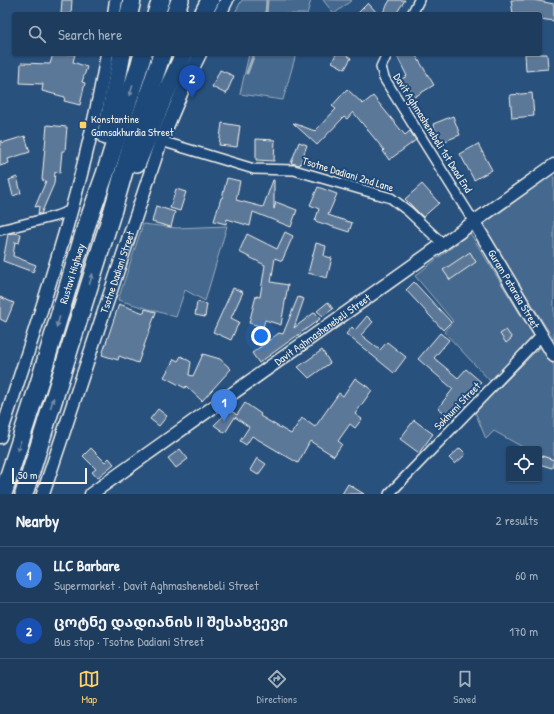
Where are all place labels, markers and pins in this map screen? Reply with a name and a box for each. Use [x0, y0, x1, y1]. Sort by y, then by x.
pin: 2 [179, 65, 205, 98]
place label: Konstantine Gamsakhurdia Street [91, 112, 174, 139]
marker: Konstantine Gamsakhurdia Street [78, 120, 88, 130]
pin: 1 [211, 389, 237, 422]

